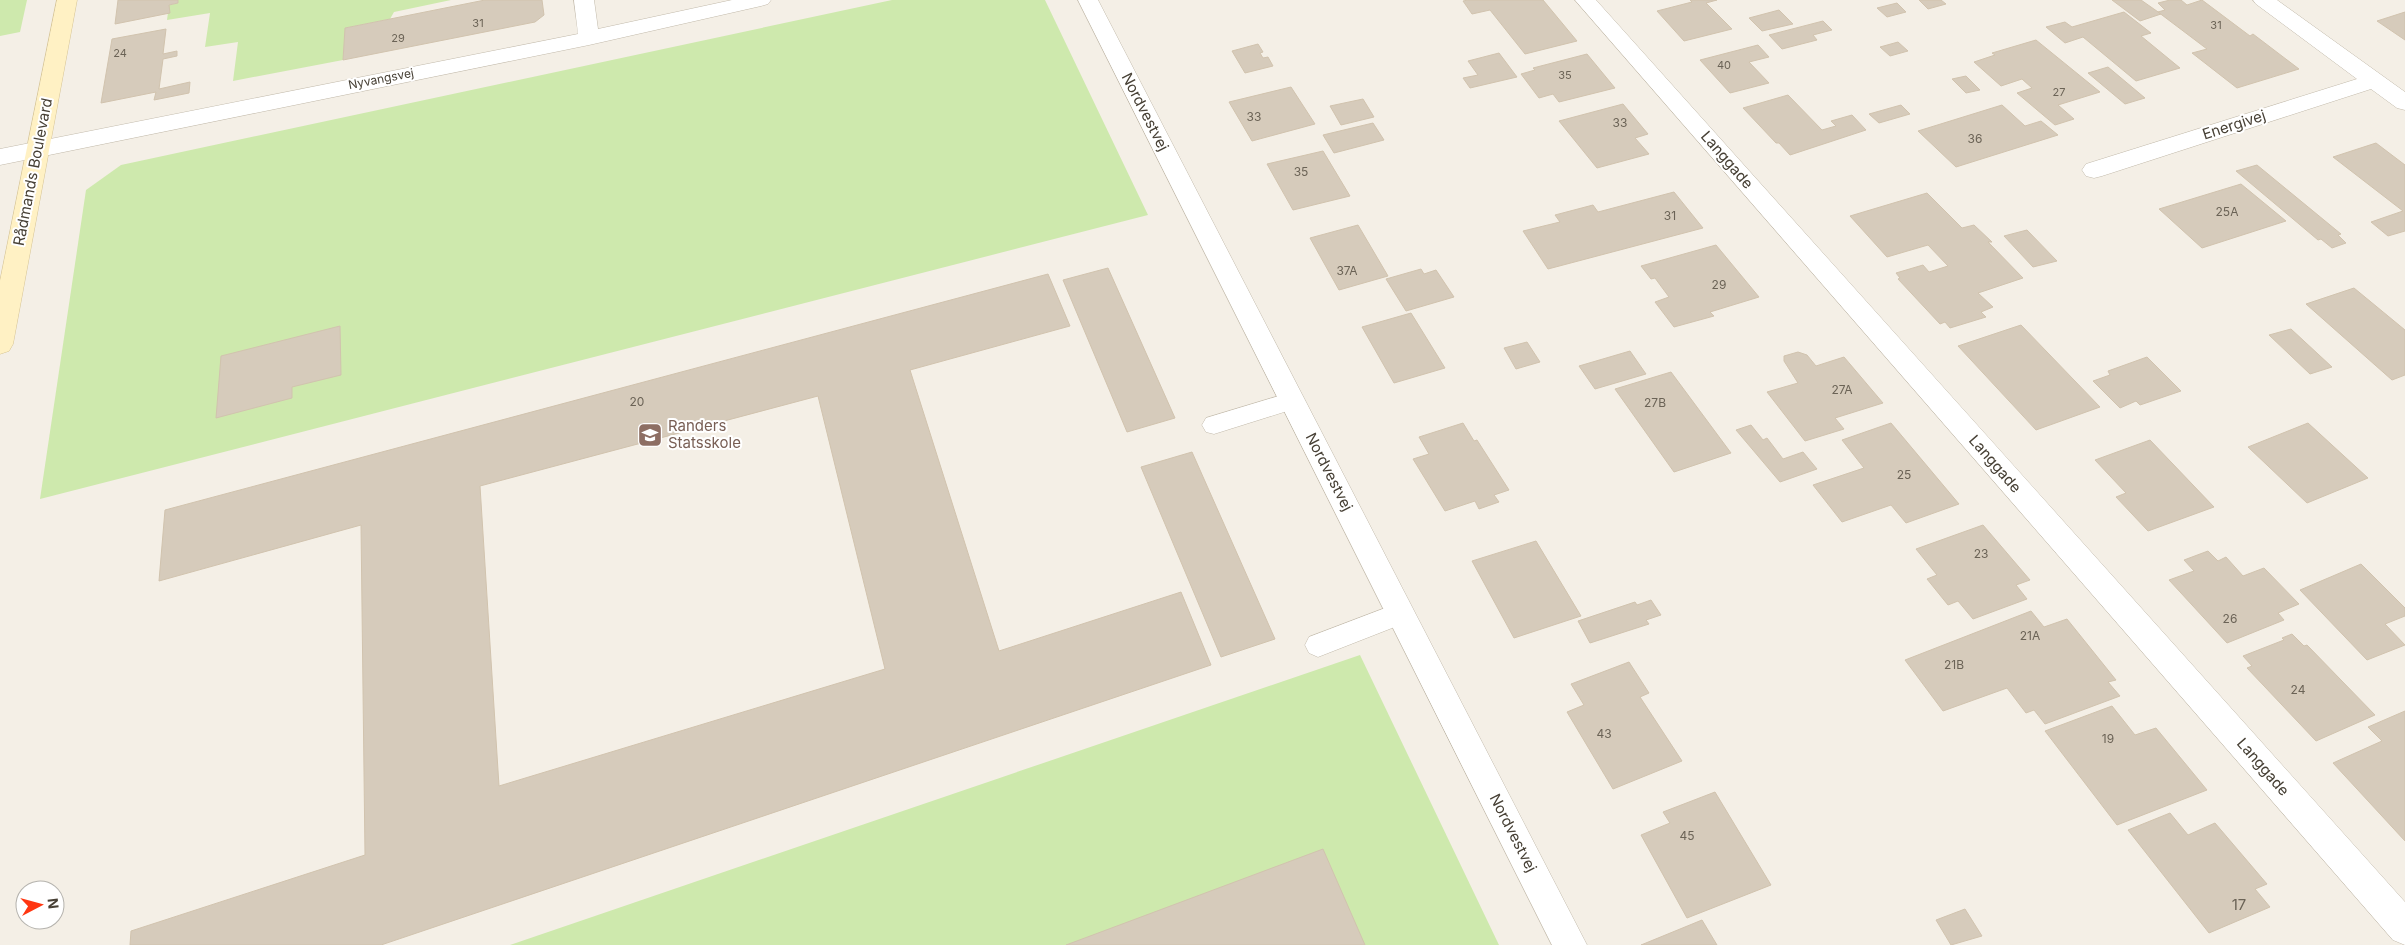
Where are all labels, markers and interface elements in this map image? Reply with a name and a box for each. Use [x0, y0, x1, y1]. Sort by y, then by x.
house number: 31 [472, 16, 484, 30]
house number: 31 [2210, 18, 2222, 32]
house number: 29 [391, 31, 405, 45]
house number: 24 [113, 46, 127, 60]
house number: 40 [1717, 58, 1731, 72]
street label: Nyvangsvej [347, 65, 415, 92]
house number: 35 [1558, 68, 1572, 82]
street label: Nordvestvej [1118, 69, 1173, 154]
house number: 27 [2053, 85, 2065, 99]
street label: Rådmands Boulevard [9, 96, 56, 247]
street label: Energivej [2200, 105, 2268, 144]
house number: 33 [1247, 109, 1261, 124]
house number: 33 [1613, 115, 1627, 130]
street label: Langgade [1697, 127, 1758, 193]
house number: 36 [1968, 131, 1982, 146]
house number: 35 [1294, 164, 1308, 179]
house number: 25A [2216, 204, 2238, 219]
house number: 31 [1664, 208, 1676, 223]
house number: 37A [1336, 263, 1358, 278]
house number: 29 [1712, 277, 1726, 292]
house number: 27A [1831, 382, 1853, 397]
house number: 20 [630, 394, 644, 409]
house number: 27B [1644, 395, 1666, 410]
place label: Randers Statsskole [668, 416, 741, 452]
school or university icon: Randers Statsskole [637, 422, 663, 448]
street label: Nordvestvej [1302, 429, 1357, 514]
street label: Langgade [1965, 431, 2026, 497]
house number: 25 [1897, 467, 1911, 482]
house number: 23 [1974, 546, 1988, 561]
house number: 26 [2223, 611, 2237, 626]
house number: 21A [2020, 628, 2040, 643]
house number: 21B [1944, 657, 1964, 672]
house number: 24 [2291, 682, 2306, 697]
house number: 43 [1596, 726, 1612, 741]
house number: 19 [2102, 731, 2114, 746]
street label: Langgade [2233, 734, 2294, 800]
street label: Nordvestvej [1486, 790, 1541, 875]
house number: 45 [1679, 828, 1695, 843]
north arrow [15, 880, 65, 930]
house number: 17 [2232, 895, 2246, 914]
text: N [44, 897, 62, 910]

